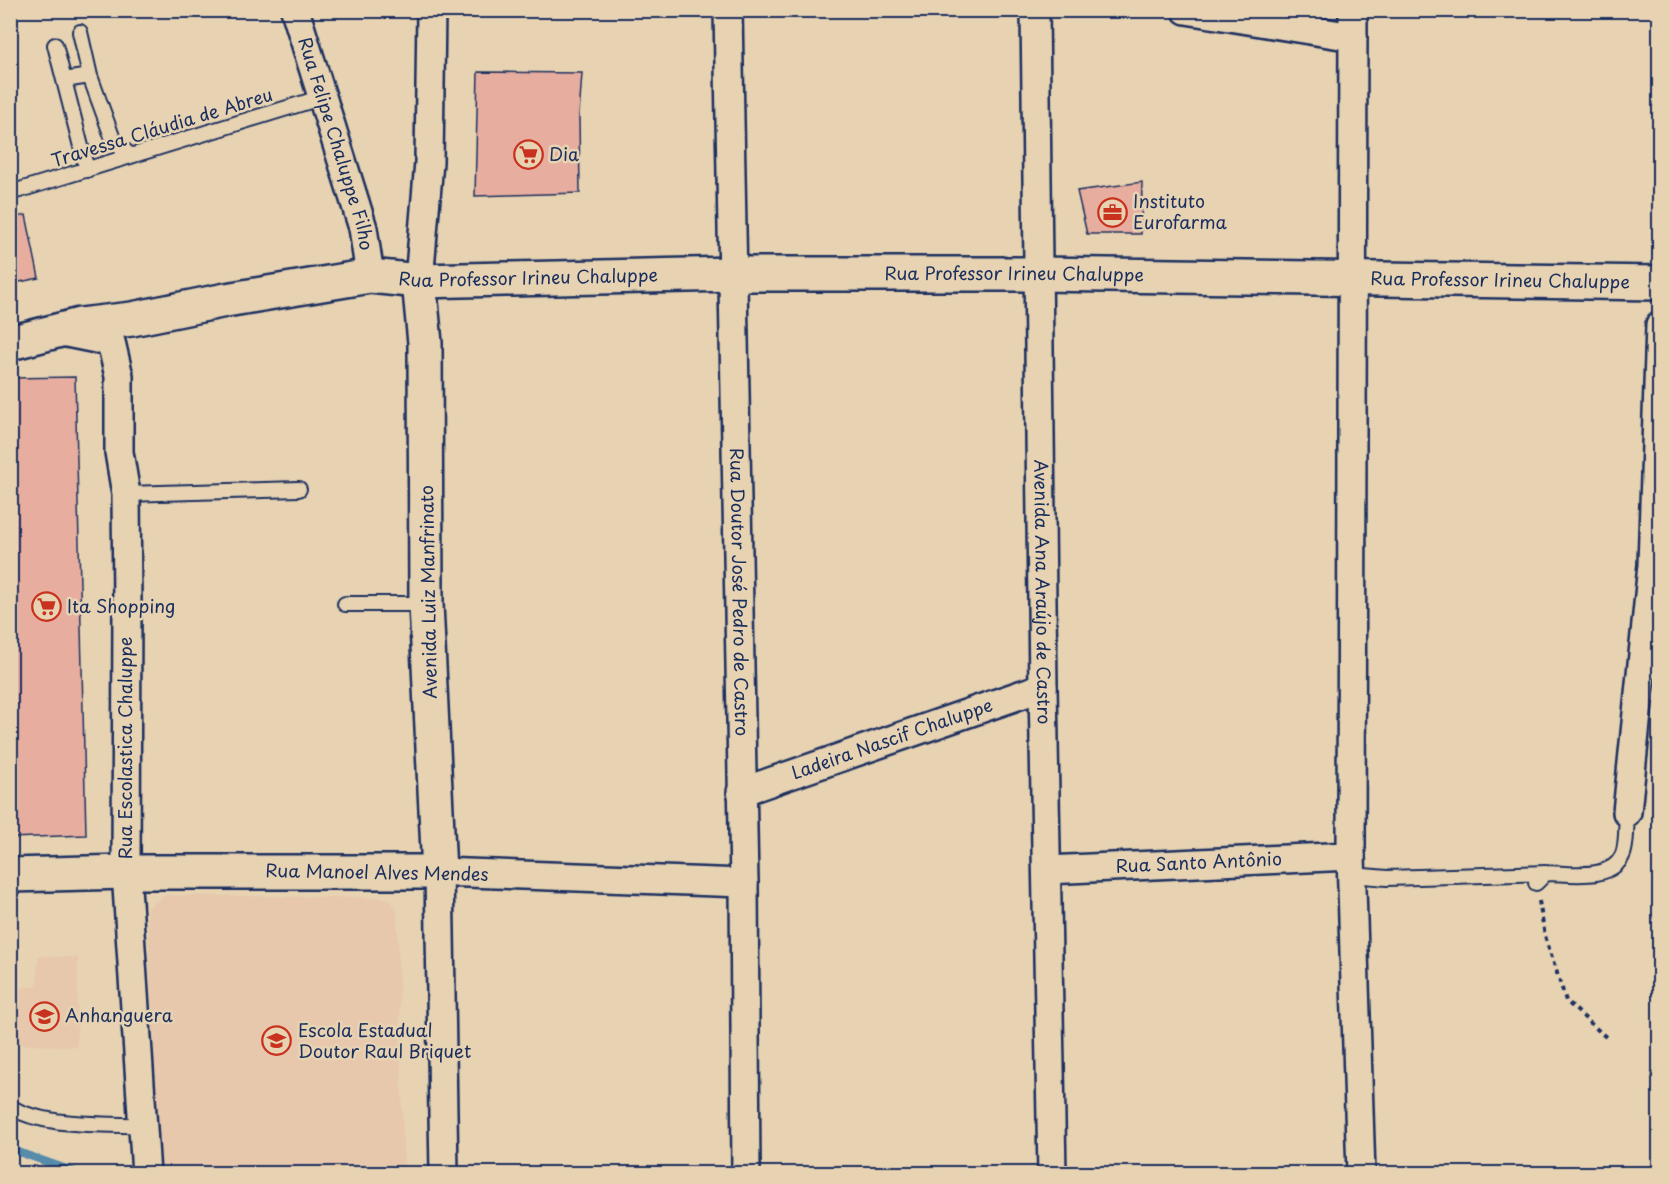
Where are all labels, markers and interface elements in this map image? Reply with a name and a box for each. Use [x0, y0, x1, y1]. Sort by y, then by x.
street label: Rua Felipe Chaluppe Filho [292, 33, 381, 252]
street label: Travessa Cláudia de Abreu [48, 80, 276, 173]
supermarket icon: Dia [512, 139, 544, 171]
place label: Dia [549, 140, 579, 167]
place label: Instituto Eurofarma [1133, 187, 1227, 235]
office icon: Instituto Eurofarma [1096, 196, 1128, 228]
street label: Rua Professor Irineu Chaluppe [884, 259, 1144, 288]
street label: Rua Professor Irineu Chaluppe [397, 261, 658, 293]
street label: Rua Professor Irineu Chaluppe [1370, 264, 1630, 295]
street label: Rua Doutor José Pedro de Castro [724, 448, 756, 736]
street label: Avenida Ana Araújo de Castro [1028, 459, 1059, 725]
street label: Avenida Luiz Manfrinato [412, 485, 443, 699]
supermarket icon: Ita Shopping [30, 591, 62, 623]
place label: Ita Shopping [67, 592, 175, 619]
street label: Rua Escolastica Chaluppe [111, 637, 138, 859]
street label: Ladeira Nascif Chaluppe [787, 691, 996, 786]
street label: Rua Santo Antônio [1115, 844, 1282, 879]
street label: Rua Manoel Alves Mendes [265, 856, 489, 887]
school or university icon: Anhanguera [28, 1000, 60, 1032]
place label: Anhanguera [65, 1001, 173, 1028]
place label: Escola Estadual Doutor Raul Briquet [298, 1016, 471, 1064]
school or university icon: Escola Estadual Doutor Raul Briquet [261, 1025, 293, 1057]

